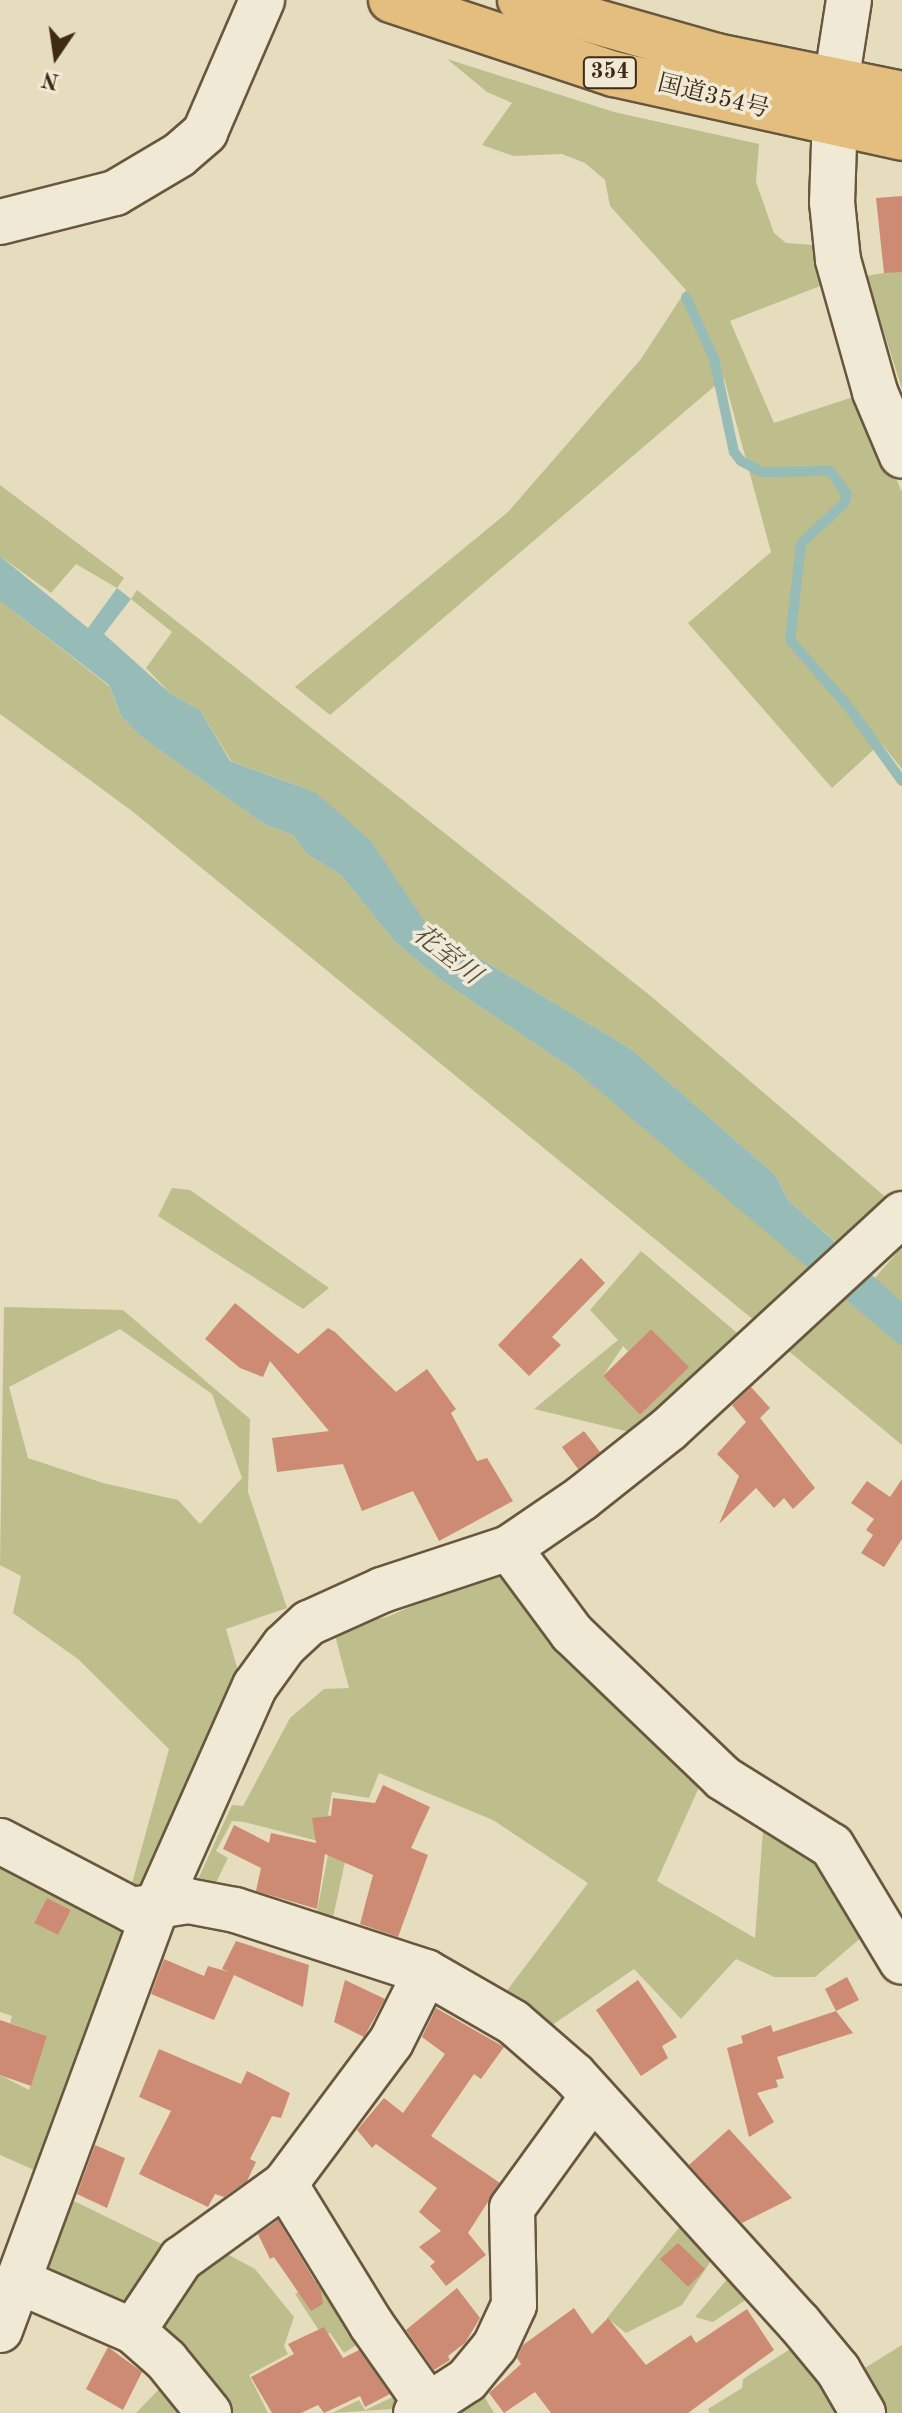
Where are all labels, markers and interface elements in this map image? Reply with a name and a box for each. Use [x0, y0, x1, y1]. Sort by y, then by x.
north arrow [16, 16, 96, 96]
road number: 354 [582, 55, 638, 91]
text: N [40, 67, 61, 92]
street label: 国道354号 [654, 70, 772, 126]
water label: 花室川 [406, 920, 486, 992]

